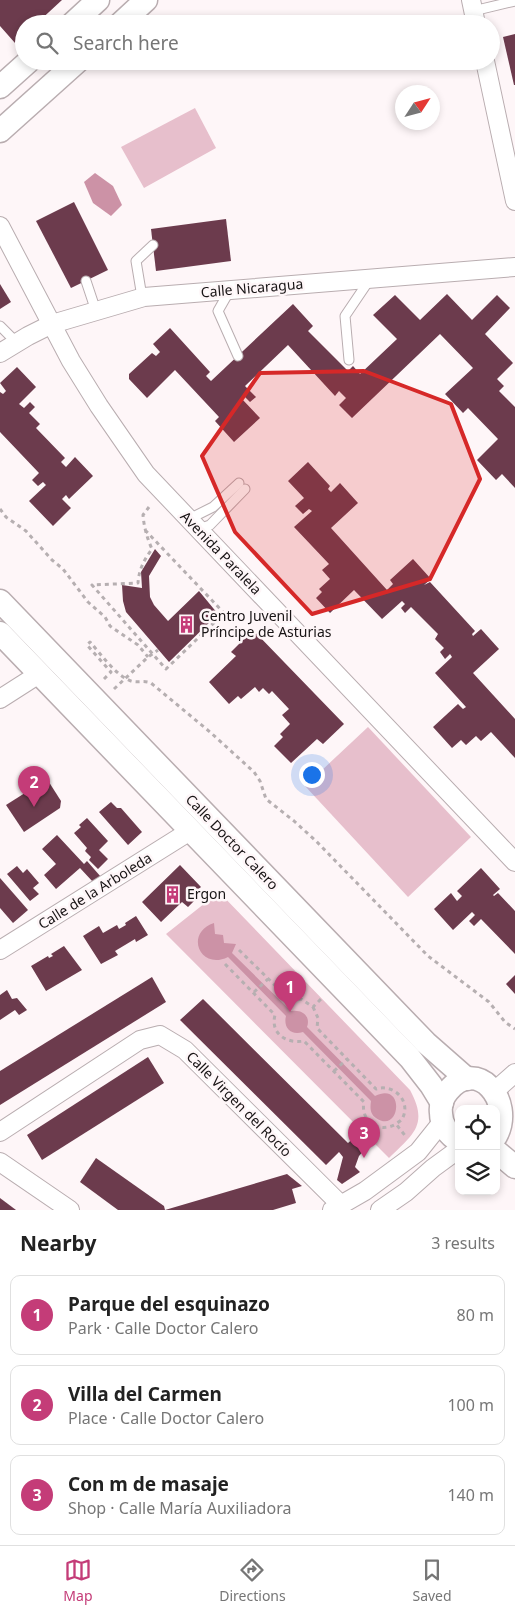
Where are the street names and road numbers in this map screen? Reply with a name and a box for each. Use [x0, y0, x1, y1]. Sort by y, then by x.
street label: Calle Nicaragua [200, 274, 304, 301]
street label: Avenida Paralela [177, 507, 266, 598]
street label: Calle Doctor Calero [182, 790, 283, 894]
street label: Calle de la Arboleda [34, 848, 155, 933]
street label: Calle Virgen del Rocío [183, 1047, 296, 1160]

